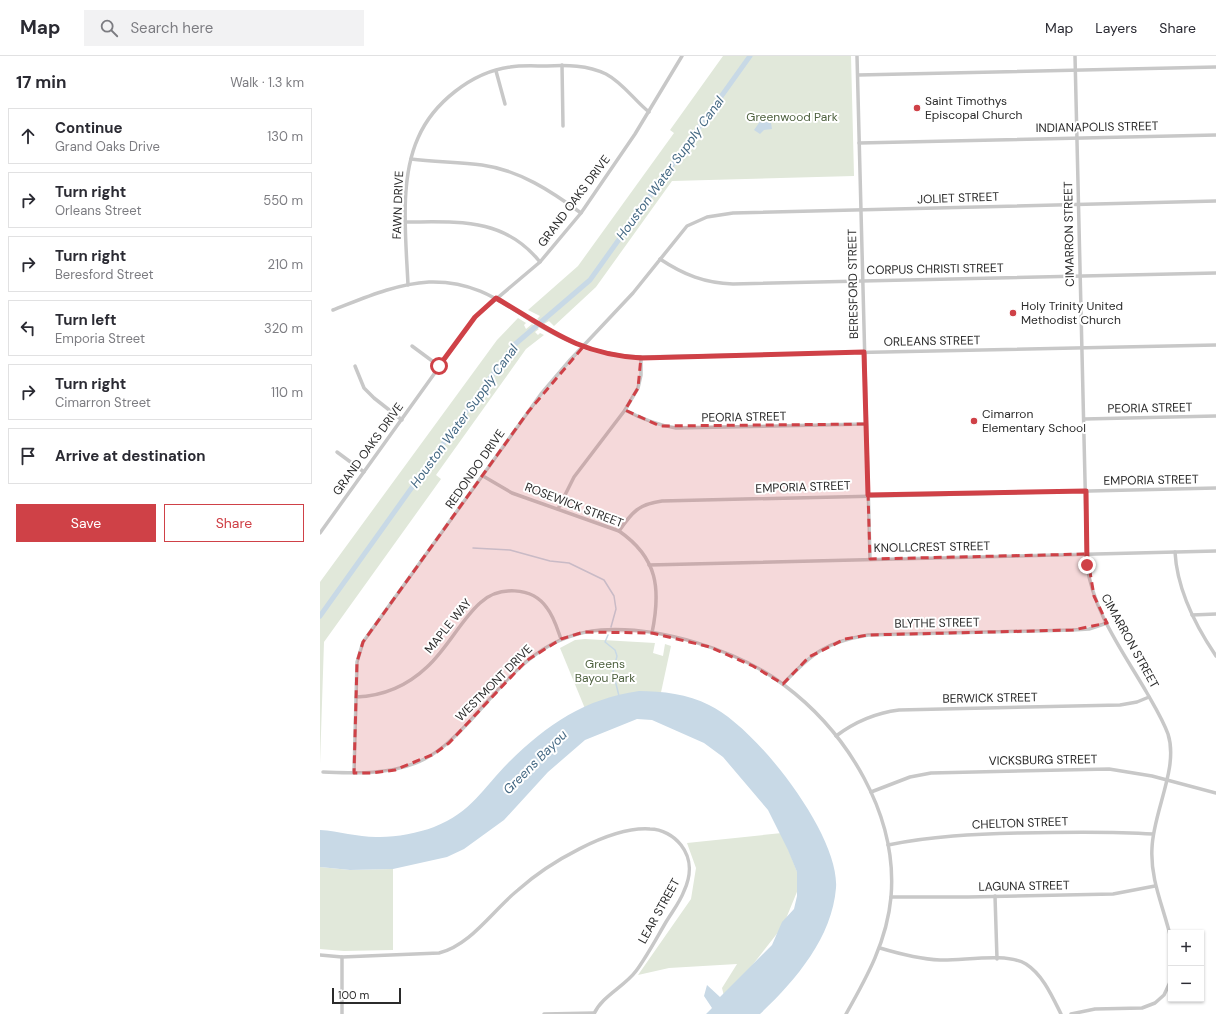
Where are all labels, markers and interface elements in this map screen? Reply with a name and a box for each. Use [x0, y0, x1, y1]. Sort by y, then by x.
search box [84, 10, 364, 46]
text: Map [20, 15, 60, 40]
icon: search [98, 17, 120, 39]
text: Search here [130, 18, 213, 38]
text: Map [1045, 19, 1073, 37]
text: Layers [1095, 19, 1137, 37]
text: Share [1159, 19, 1196, 37]
text: 17 min [16, 71, 66, 93]
text: Walk · 1.3 km [230, 74, 304, 91]
water label: Houston Water Supply Canal [612, 92, 728, 243]
place label: Saint Timothys Episcopal Church [925, 93, 1023, 123]
marker: Saint Timothys Episcopal Church [912, 103, 922, 113]
park label: Greenwood Park [746, 109, 838, 125]
text: Continue [55, 118, 123, 138]
street label: INDIANAPOLIS STREET [1035, 118, 1159, 136]
icon: ahead [17, 125, 39, 147]
text: 130 m [267, 128, 303, 145]
text: Grand Oaks Drive [55, 138, 160, 155]
street label: GRAND OAKS DRIVE [534, 152, 614, 250]
street label: FAWN DRIVE [389, 170, 407, 240]
street label: CIMARRON STREET [1060, 181, 1078, 287]
text: Turn right [55, 182, 126, 202]
icon: right [17, 189, 39, 211]
street label: JOLIET STREET [917, 189, 1000, 207]
text: 550 m [263, 192, 303, 209]
text: Orleans Street [55, 202, 142, 219]
street label: BERESFORD STREET [844, 229, 862, 339]
text: Turn right [55, 246, 126, 266]
icon: right [17, 253, 39, 275]
text: 210 m [268, 256, 303, 273]
street label: CORPUS CHRISTI STREET [866, 260, 1004, 278]
text: Beresford Street [55, 266, 154, 283]
place label: Holy Trinity United Methodist Church [1021, 298, 1123, 328]
marker: Holy Trinity United Methodist Church [1008, 308, 1018, 318]
text: Turn left [55, 310, 116, 330]
icon: left [17, 317, 39, 339]
text: 320 m [264, 320, 303, 337]
text: Emporia Street [55, 330, 145, 347]
street label: ORLEANS STREET [883, 332, 981, 350]
water label: Houston Water Supply Canal [406, 340, 522, 491]
route start [430, 357, 448, 375]
text: Turn right [55, 374, 126, 394]
icon: right [17, 381, 39, 403]
text: 110 m [271, 384, 303, 401]
text: Cimarron Street [55, 394, 151, 411]
street label: GRAND OAKS DRIVE [329, 399, 407, 499]
street label: PEORIA STREET [1107, 399, 1193, 417]
place label: Cimarron Elementary School [982, 406, 1086, 436]
street label: PEORIA STREET [701, 408, 787, 426]
marker: Cimarron Elementary School [969, 416, 979, 426]
street label: REDONDO DRIVE [442, 426, 508, 512]
icon: arrive [17, 445, 39, 467]
text: Arrive at destination [55, 446, 206, 466]
street label: EMPORIA STREET [1103, 471, 1199, 489]
street label: EMPORIA STREET [755, 477, 851, 497]
street label: ROSEWICK STREET [522, 479, 626, 531]
button: Save [16, 504, 156, 542]
button: Share [164, 504, 304, 542]
street label: KNOLLCREST STREET [874, 538, 991, 556]
route end [1078, 556, 1096, 574]
street label: CIMARRON STREET [1097, 591, 1163, 691]
street label: MAPLE WAY [421, 595, 475, 657]
street label: BLYTHE STREET [894, 614, 980, 632]
street label: WESTMONT DRIVE [452, 641, 536, 725]
park label: Greens Bayou Park [575, 656, 635, 686]
street label: BERWICK STREET [942, 689, 1038, 707]
water label: Greens Bayou [499, 726, 571, 798]
street label: VICKSBURG STREET [988, 751, 1098, 769]
street label: CHELTON STREET [971, 813, 1069, 833]
street label: LEAR STREET [634, 875, 684, 947]
street label: LAGUNA STREET [978, 877, 1070, 895]
map controls [1168, 930, 1204, 1002]
button: + [1168, 930, 1204, 966]
button: − [1168, 966, 1204, 1002]
scale bar [332, 986, 401, 1005]
text: 100 m [338, 988, 369, 1002]

